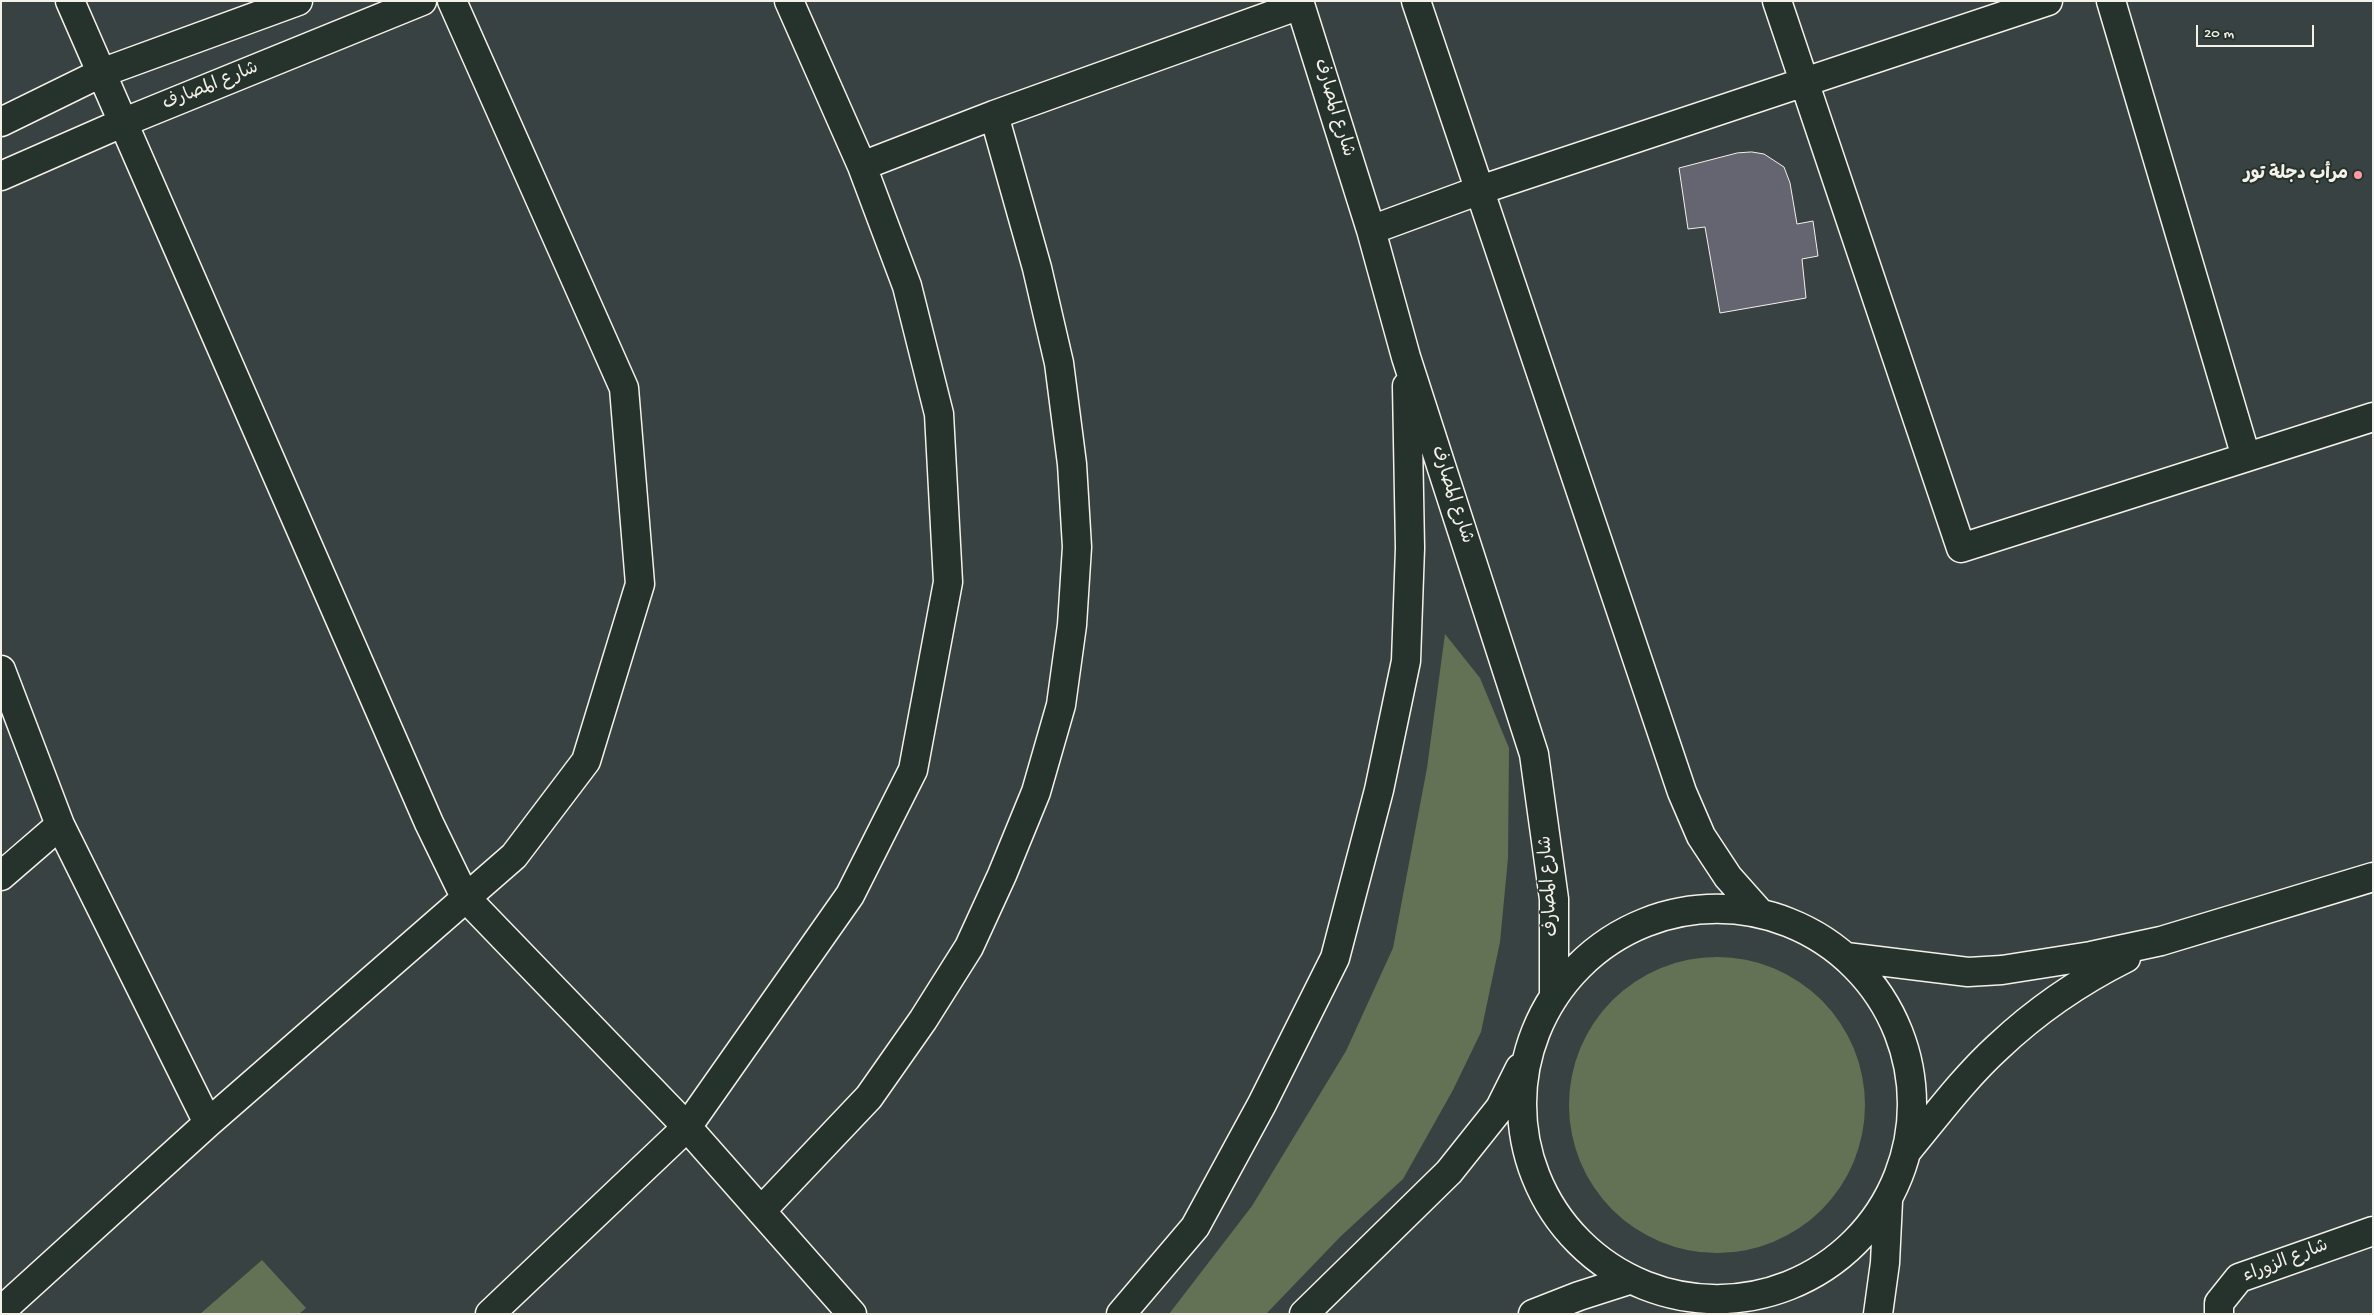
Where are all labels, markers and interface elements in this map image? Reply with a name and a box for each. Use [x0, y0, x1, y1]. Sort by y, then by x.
scale bar [2199, 15, 2316, 47]
text: 20 m [2204, 25, 2234, 43]
street label: شارع المصارف [1308, 56, 1358, 160]
street label: شارع المصارف [160, 58, 262, 116]
place label: مرأب دجلة تور [2244, 164, 2348, 186]
marker: مرأب دجلة تور [2352, 169, 2364, 181]
street label: شارع المصارف [1425, 444, 1477, 546]
street label: شارع المصارف [1536, 835, 1564, 937]
street label: شارع الزوراء [2240, 1236, 2332, 1288]

